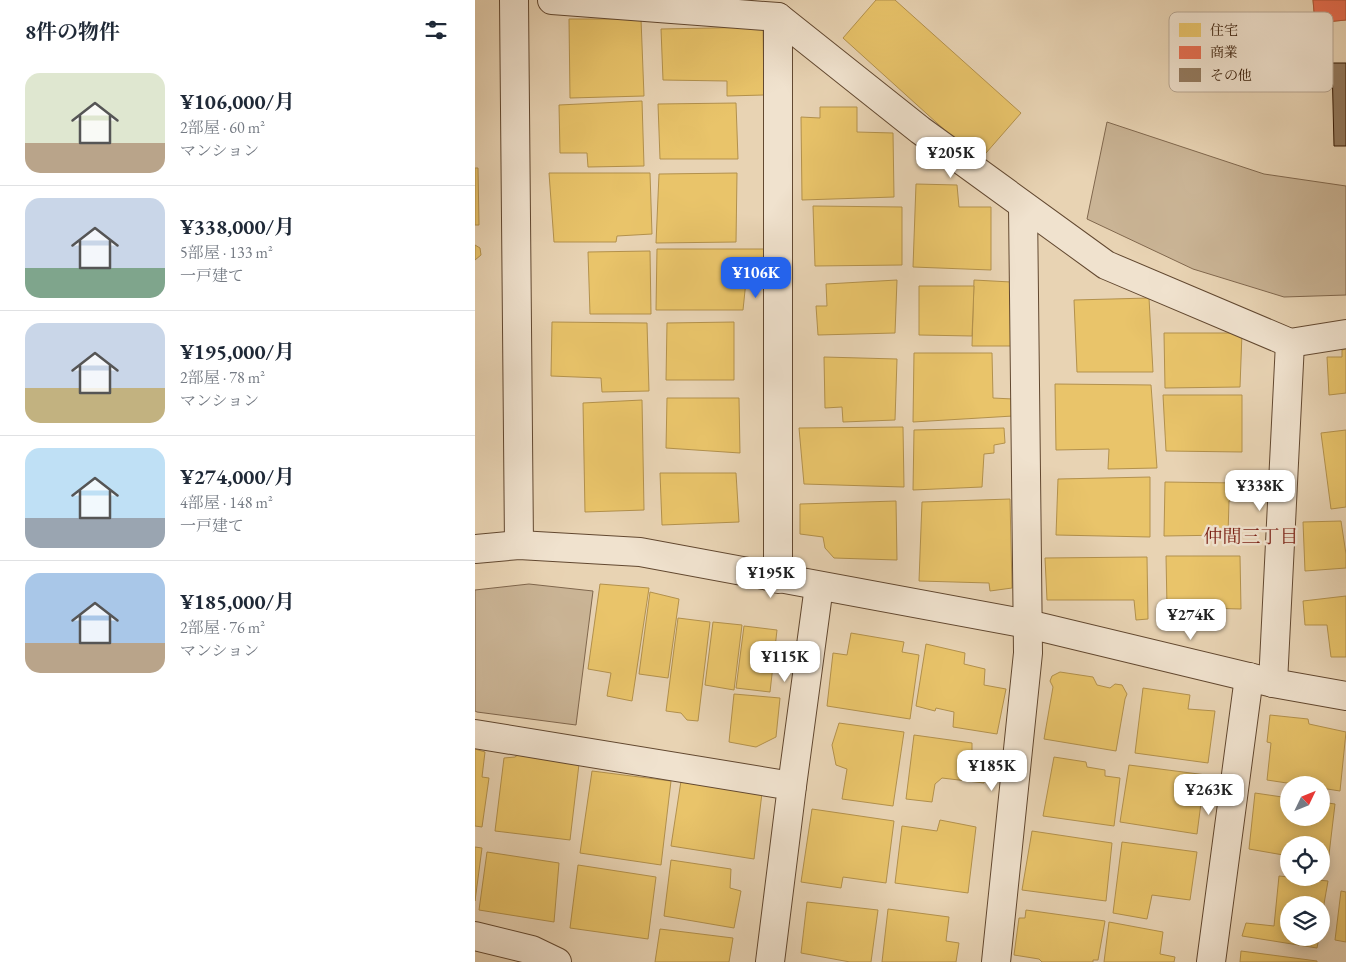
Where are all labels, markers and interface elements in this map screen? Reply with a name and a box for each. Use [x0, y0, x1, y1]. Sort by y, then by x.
legend [1169, 12, 1333, 92]
icon: filters [422, 16, 450, 44]
text: 8件の物件 [25, 18, 120, 45]
text: 住宅 [1210, 21, 1238, 39]
text: 商業 [1210, 43, 1238, 61]
text: その他 [1210, 66, 1252, 84]
text: ¥106,000/月 [180, 88, 295, 115]
icon: home [65, 93, 125, 153]
text: 2部屋 · 60 m² [180, 117, 265, 138]
pin: ¥205K [916, 136, 986, 179]
text: マンション [180, 140, 259, 161]
text: ¥205K [927, 142, 975, 163]
text: ¥338,000/月 [180, 213, 295, 240]
icon: home [65, 218, 125, 278]
text: 5部屋 · 133 m² [180, 242, 273, 263]
pin: ¥106K [721, 256, 791, 299]
text: ¥106K [732, 262, 780, 283]
text: 一戸建て [180, 265, 244, 286]
text: ¥195,000/月 [180, 338, 295, 365]
icon: home [65, 343, 125, 403]
text: 2部屋 · 78 m² [180, 367, 265, 388]
text: マンション [180, 390, 259, 411]
text: ¥274,000/月 [180, 463, 295, 490]
icon: home [65, 468, 125, 528]
pin: ¥338K [1225, 470, 1295, 512]
text: ¥338K [1236, 475, 1284, 496]
text: 4部屋 · 148 m² [180, 492, 273, 513]
text: 一戸建て [180, 515, 244, 536]
district label: 仲間三丁目 [1203, 524, 1299, 549]
pin: ¥195K [736, 556, 806, 599]
text: ¥195K [747, 562, 795, 583]
text: ¥185,000/月 [180, 588, 295, 615]
icon: home [65, 593, 125, 653]
pin: ¥274K [1156, 598, 1226, 641]
text: ¥274K [1167, 604, 1215, 625]
text: 2部屋 · 76 m² [180, 617, 265, 638]
text: マンション [180, 640, 259, 661]
pin: ¥115K [750, 640, 820, 683]
text: ¥115K [761, 646, 809, 667]
pin: ¥185K [957, 750, 1027, 792]
text: ¥185K [968, 755, 1016, 776]
pin: ¥263K [1174, 774, 1244, 816]
north arrow [1280, 776, 1330, 826]
map controls [1280, 776, 1330, 946]
text: ¥263K [1185, 779, 1233, 800]
button: locate [1280, 836, 1330, 886]
button: layers [1280, 896, 1330, 946]

